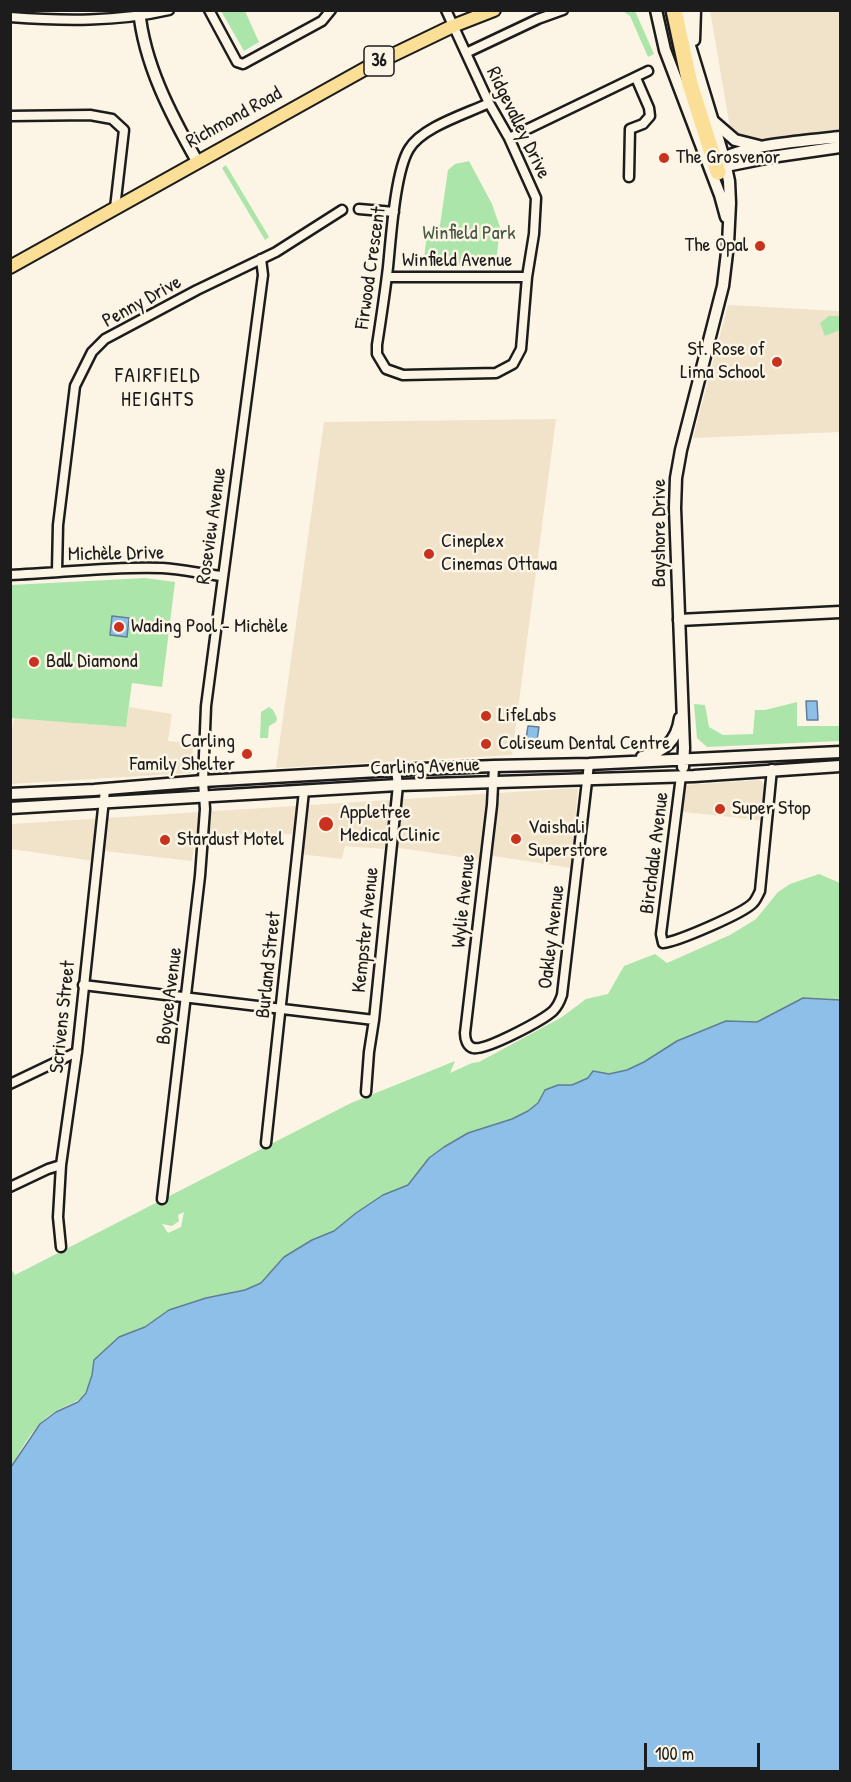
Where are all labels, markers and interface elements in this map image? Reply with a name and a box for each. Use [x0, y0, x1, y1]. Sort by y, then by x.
road number: 36 [364, 46, 394, 76]
street label: Ridgevalley Drive [481, 63, 555, 183]
street label: Richmond Road [182, 82, 286, 154]
place label: The Grosvenor [676, 146, 780, 170]
marker: The Grosvenor [657, 151, 671, 165]
street label: Firwood Crescent [351, 205, 391, 331]
park label: Winfield Park [423, 222, 515, 246]
place label: The Opal [685, 234, 748, 258]
marker: The Opal [753, 239, 767, 253]
street label: Winfield Avenue [402, 249, 512, 273]
street label: Penny Drive [98, 271, 186, 333]
place label: St. Rose of Lima School [680, 338, 765, 385]
marker: St. Rose of Lima School [770, 355, 784, 369]
district label: FAIRFIELD HEIGHTS [115, 363, 201, 413]
street label: Roseview Avenue [192, 466, 232, 586]
street label: Bayshore Drive [648, 479, 672, 587]
place label: Cineplex Cinemas Ottawa [441, 530, 557, 577]
street label: Michèle Drive [68, 541, 164, 567]
marker: Cineplex Cinemas Ottawa [422, 547, 436, 561]
place label: Wading Pool - Michèle [131, 615, 288, 639]
marker: Wading Pool - Michèle [112, 620, 126, 634]
place label: Ball Diamond [46, 650, 138, 674]
marker: Ball Diamond [27, 655, 41, 669]
place label: LifeLabs [498, 704, 556, 728]
marker: LifeLabs [479, 709, 493, 723]
place label: Carling Family Shelter [130, 730, 235, 777]
place label: Coliseum Dental Centre [498, 732, 670, 756]
marker: Coliseum Dental Centre [479, 737, 493, 751]
marker: Carling Family Shelter [240, 747, 254, 761]
street label: Carling Avenue [370, 753, 480, 781]
street label: Birchdale Avenue [636, 791, 674, 915]
place label: Super Stop [732, 797, 811, 821]
place label: Appletree Medical Clinic [340, 801, 440, 848]
marker: Super Stop [713, 802, 727, 816]
marker: Appletree Medical Clinic [317, 815, 335, 833]
place label: Vaishali Superstore [528, 816, 608, 863]
place label: Stardust Motel [177, 828, 284, 852]
marker: Vaishali Superstore [509, 832, 523, 846]
marker: Stardust Motel [158, 833, 172, 847]
street label: Wylie Avenue [447, 853, 481, 949]
street label: Kempster Avenue [347, 866, 385, 994]
street label: Oakley Avenue [534, 884, 570, 990]
street label: Burland Street [251, 911, 287, 1019]
street label: Boyce Avenue [152, 946, 188, 1046]
street label: Scrivens Street [45, 960, 81, 1074]
scale bar [647, 1731, 762, 1769]
text: 100 m [655, 1741, 694, 1766]

